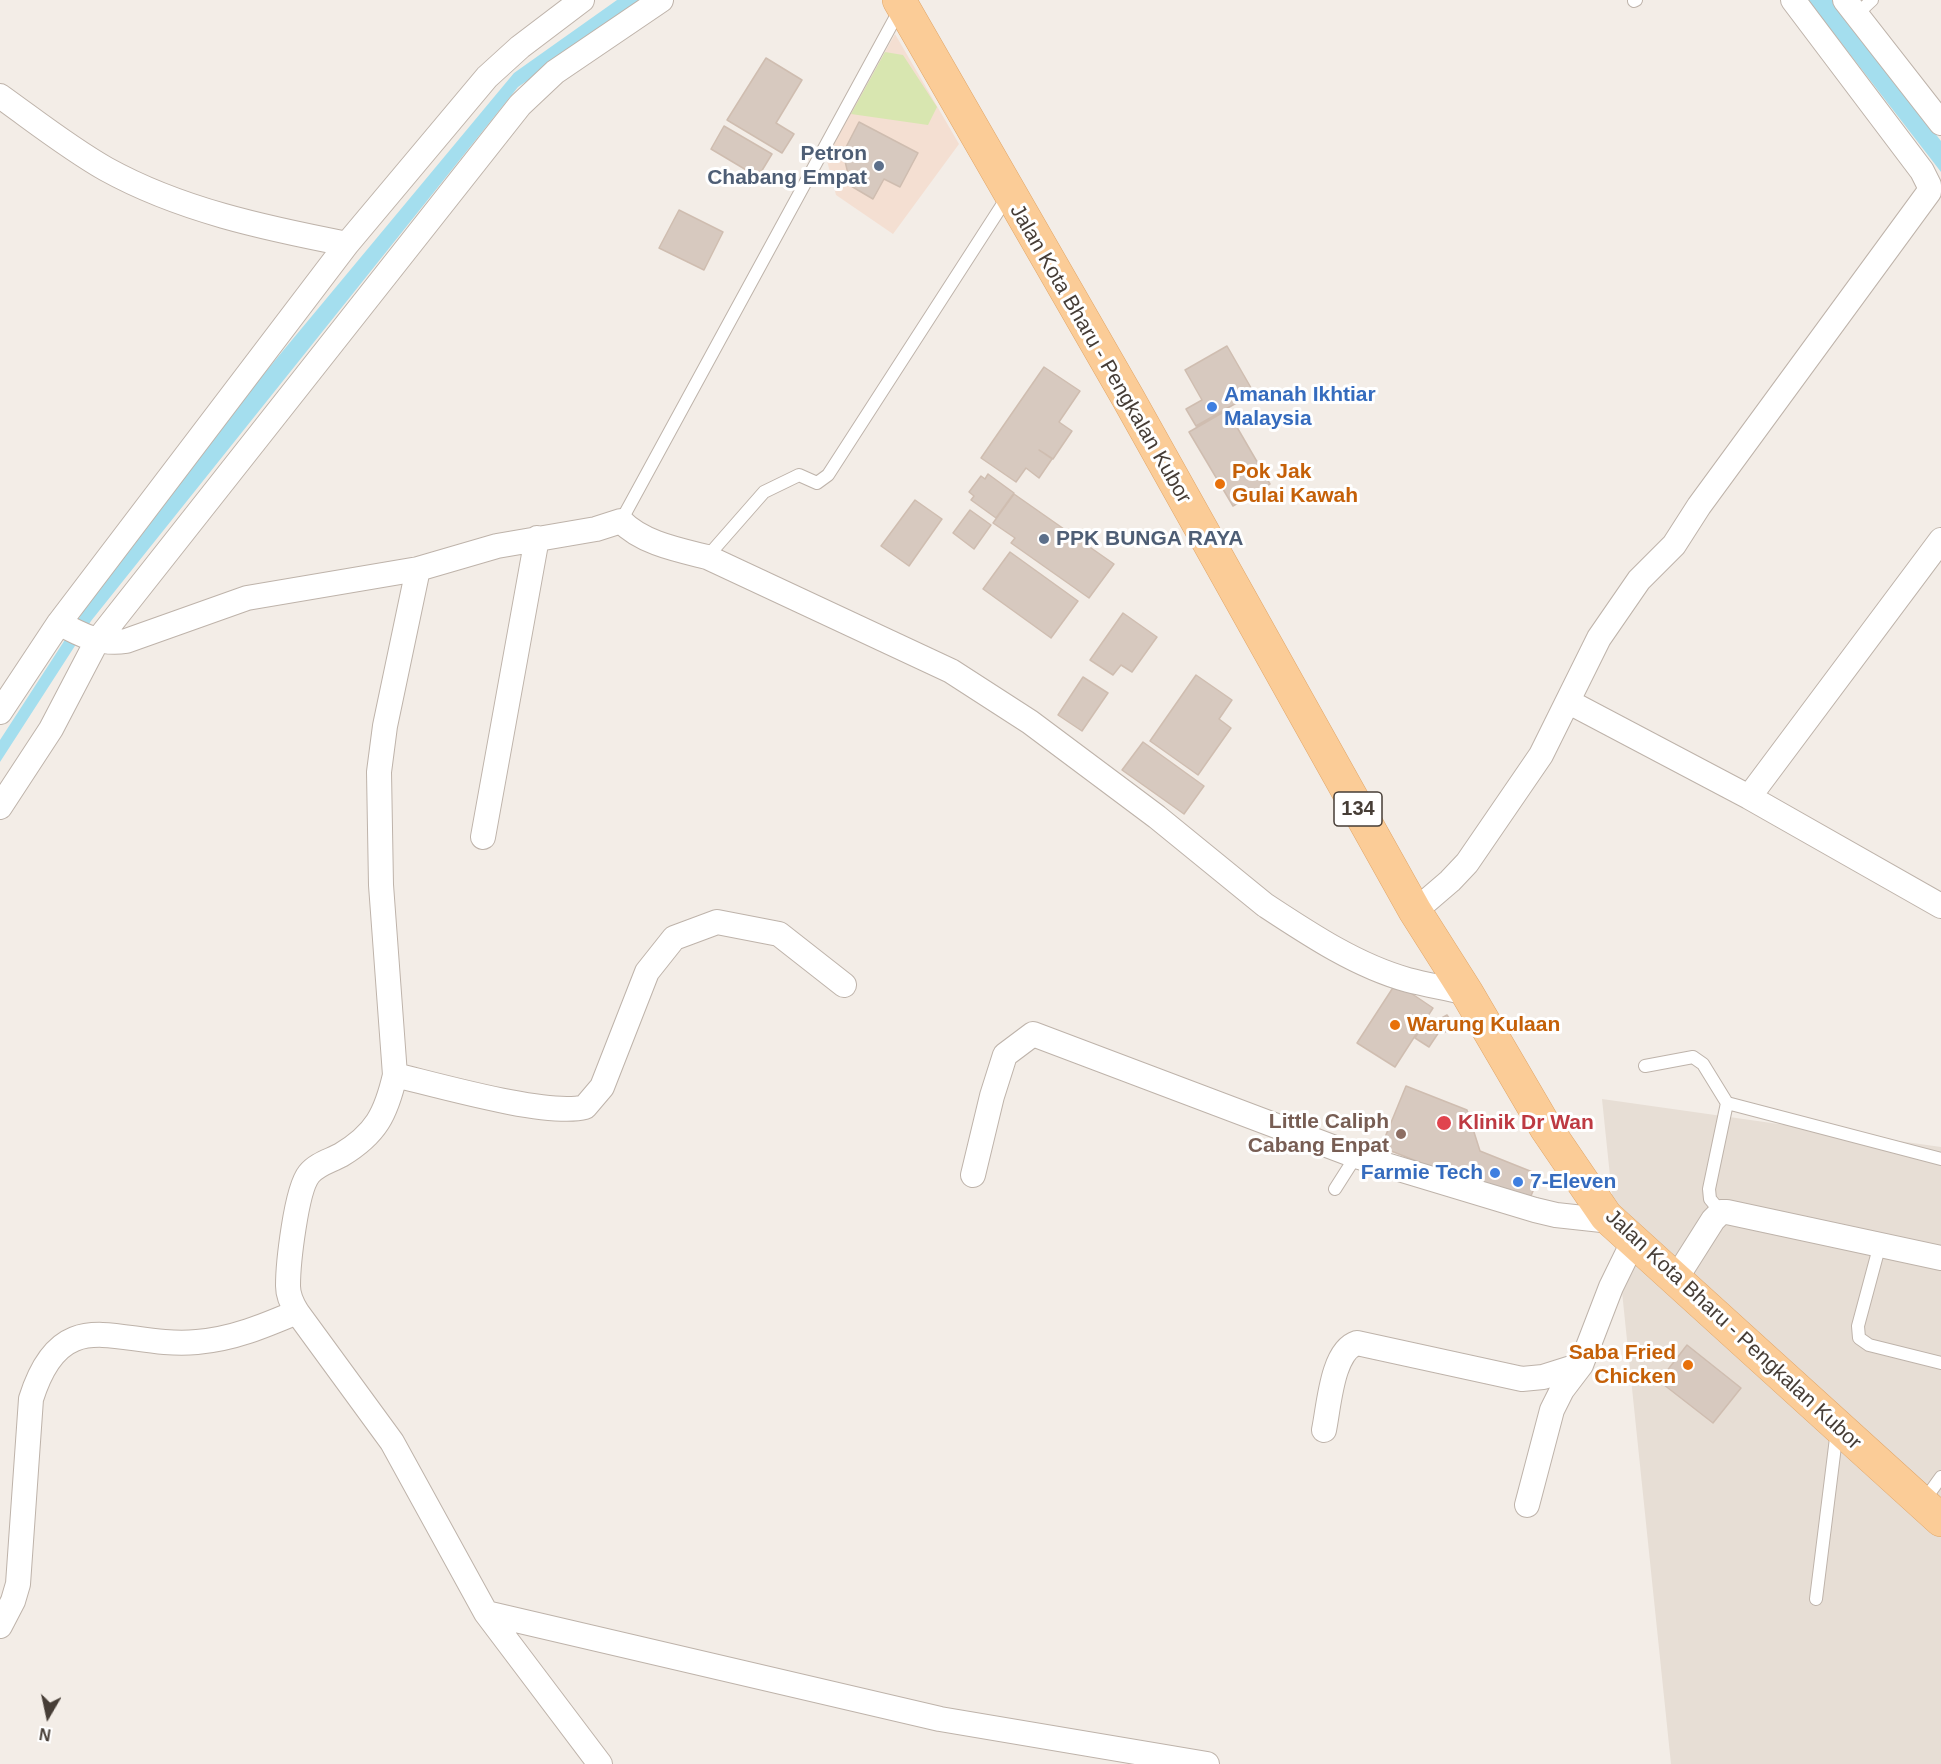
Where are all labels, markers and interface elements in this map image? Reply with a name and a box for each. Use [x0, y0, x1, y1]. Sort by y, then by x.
place label: Petron Chabang Empat [707, 141, 867, 191]
marker: Petron Chabang Empat [872, 159, 886, 173]
street label: Jalan Kota Bharu - Pengkalan Kubor [1004, 200, 1196, 508]
place label: Amanah Ikhtiar Malaysia [1224, 382, 1376, 432]
marker: Amanah Ikhtiar Malaysia [1205, 400, 1219, 414]
place label: Pok Jak Gulai Kawah [1232, 459, 1358, 509]
marker: Pok Jak Gulai Kawah [1213, 477, 1227, 491]
place label: PPK BUNGA RAYA [1056, 526, 1243, 552]
marker: PPK BUNGA RAYA [1037, 532, 1051, 546]
road number: 134 [1334, 792, 1382, 826]
place label: Warung Kulaan [1407, 1012, 1560, 1038]
marker: Warung Kulaan [1388, 1018, 1402, 1032]
place label: Little Caliph Cabang Enpat [1248, 1109, 1389, 1159]
place label: Klinik Dr Wan [1458, 1110, 1594, 1136]
marker: Klinik Dr Wan [1435, 1114, 1453, 1132]
marker: Little Caliph Cabang Enpat [1394, 1127, 1408, 1141]
place label: Farmie Tech [1361, 1160, 1483, 1186]
marker: Farmie Tech [1488, 1166, 1502, 1180]
place label: 7-Eleven [1530, 1169, 1616, 1195]
marker: 7-Eleven [1511, 1175, 1525, 1189]
street label: Jalan Kota Bharu - Pengkalan Kubor [1600, 1205, 1866, 1455]
place label: Saba Fried Chicken [1569, 1340, 1676, 1390]
marker: Saba Fried Chicken [1681, 1358, 1695, 1372]
north arrow [18, 1686, 78, 1746]
text: N [38, 1725, 52, 1744]

